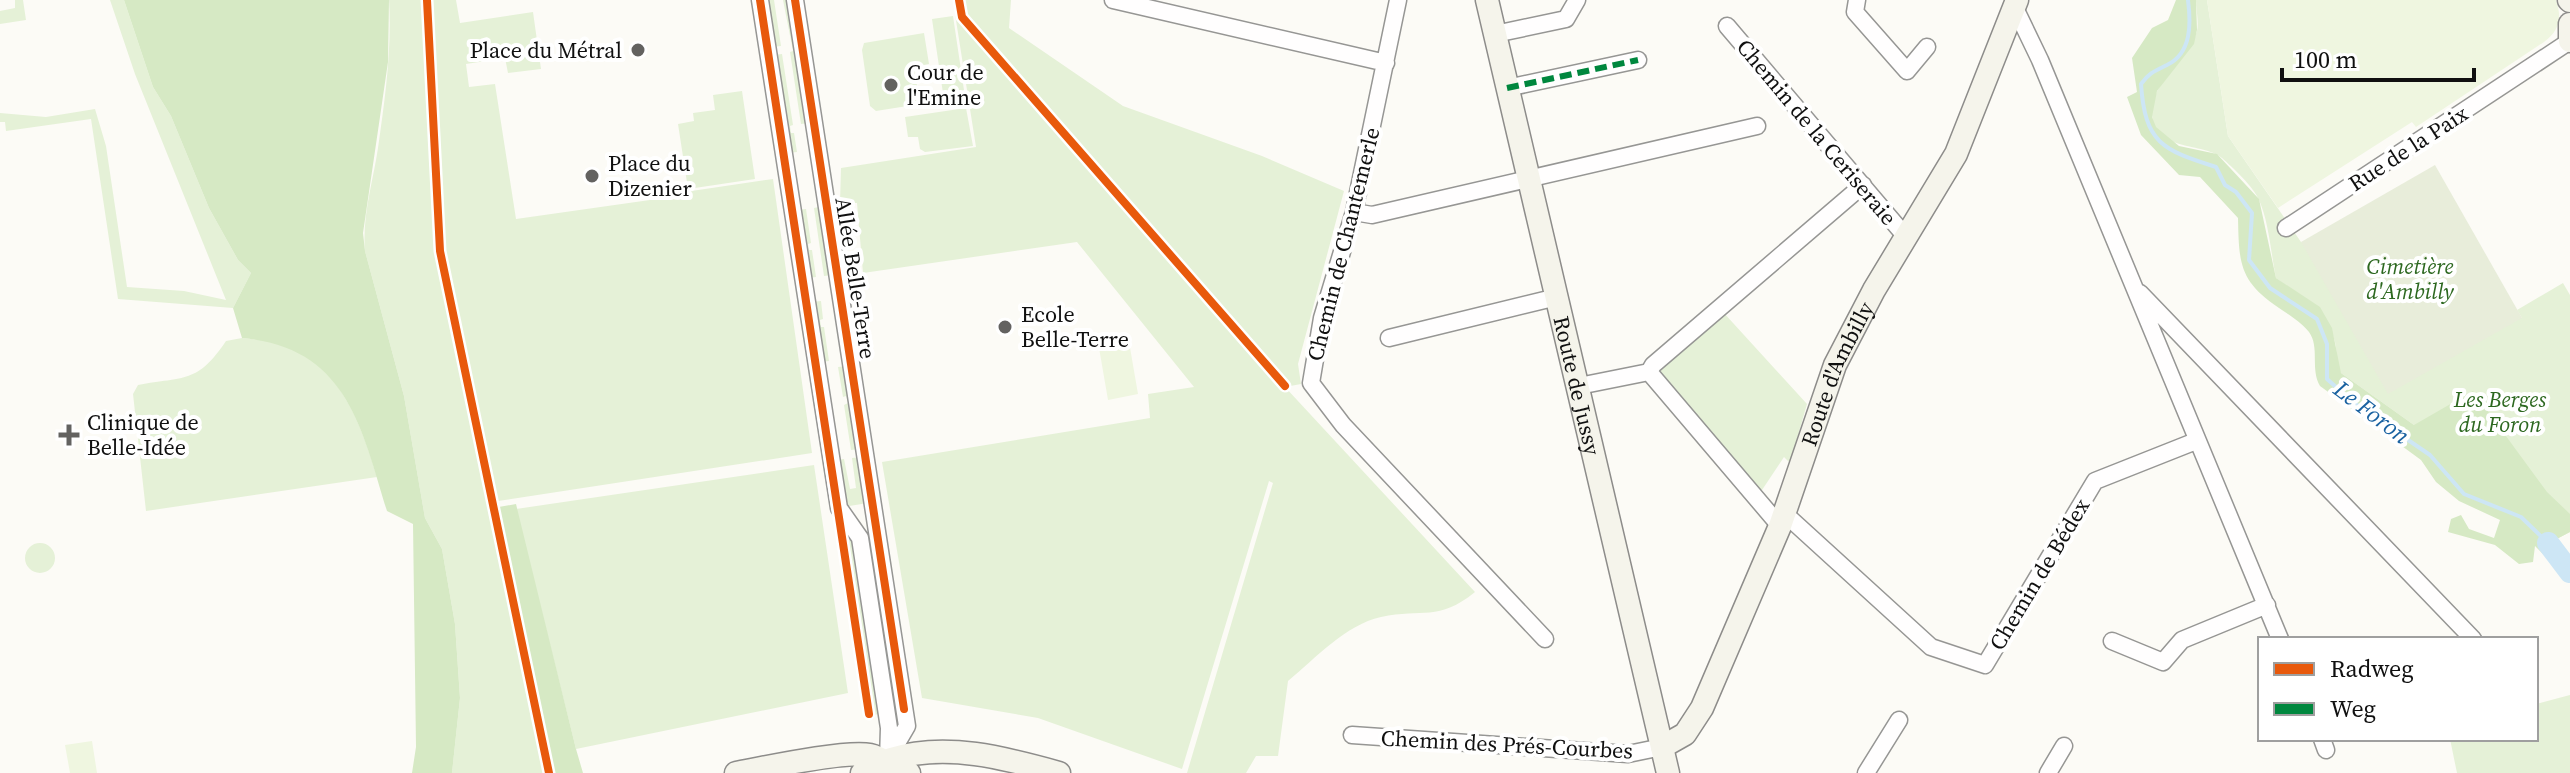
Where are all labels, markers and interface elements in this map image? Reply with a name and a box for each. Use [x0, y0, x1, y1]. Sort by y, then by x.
scale bar [2282, 32, 2474, 82]
street label: Chemin de la Ceriseraie [1730, 33, 1904, 231]
place label: Place du Métral [470, 35, 622, 65]
marker: Place du Métral [629, 41, 647, 59]
text: 100 m [2294, 43, 2357, 76]
place label: Cour de l'Emine [907, 57, 984, 112]
marker: Cour de l'Emine [882, 76, 900, 94]
street label: Rue de la Paix [2342, 98, 2474, 198]
street label: Chemin de Chantemerle [1299, 124, 1387, 364]
place label: Place du Dizenier [608, 148, 693, 203]
marker: Place du Dizenier [583, 167, 601, 185]
street label: Allée Belle-Terre [828, 195, 884, 361]
park label: Cimetière d'Ambilly [2366, 251, 2454, 306]
street label: Route d'Ambilly [1793, 296, 1881, 450]
place label: Ecole Belle-Terre [1021, 299, 1129, 354]
street label: Route de Jussy [1546, 313, 1608, 459]
marker: Ecole Belle-Terre [996, 318, 1014, 336]
water label: Le Foron [2326, 372, 2417, 452]
park label: Les Berges du Foron [2453, 384, 2546, 439]
place label: Clinique de Belle-Idée [87, 407, 199, 462]
marker: Clinique de Belle-Idée [58, 424, 80, 446]
street label: Chemin de Bédex [1982, 492, 2096, 656]
legend [2258, 637, 2538, 741]
text: Radweg [2330, 652, 2414, 685]
text: Weg [2330, 692, 2376, 725]
street label: Chemin des Prés-Courbes [1380, 722, 1634, 766]

